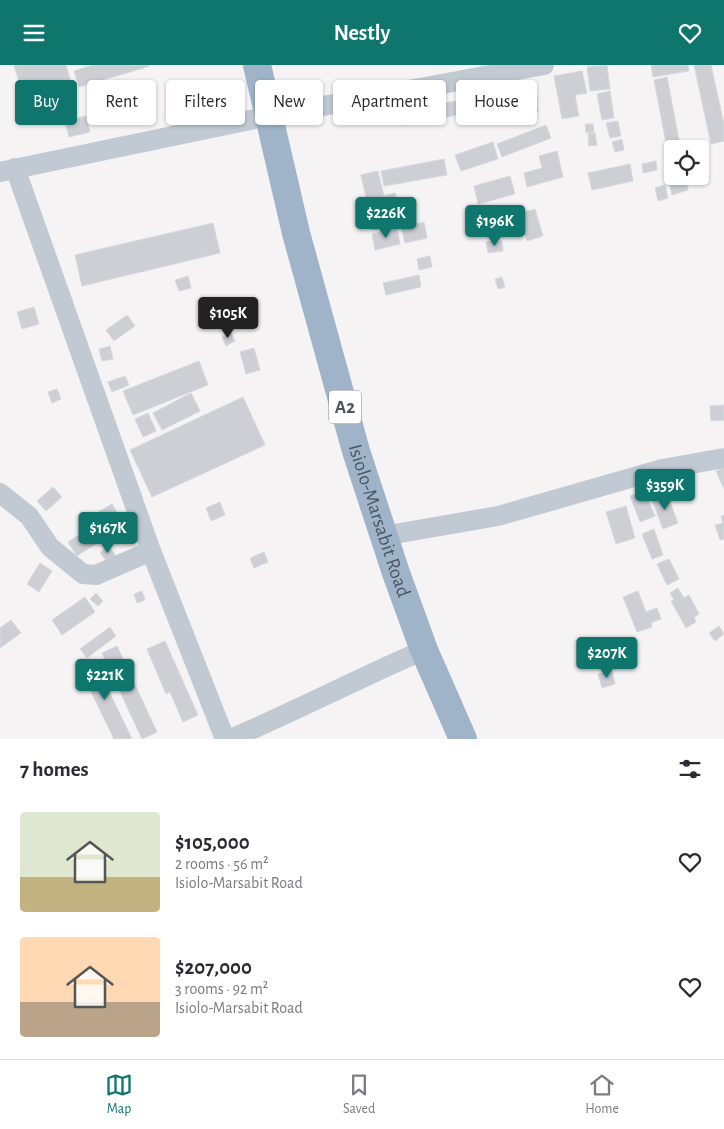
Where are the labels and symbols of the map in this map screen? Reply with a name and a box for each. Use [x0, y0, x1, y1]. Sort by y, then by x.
pin: $226K [351, 197, 421, 239]
pin: $196K [460, 205, 530, 247]
pin: $105K [193, 297, 263, 339]
road number: A2 [329, 391, 361, 423]
street label: Isiolo-Marsabit Road [345, 442, 414, 600]
pin: $359K [630, 469, 700, 511]
pin: $167K [73, 511, 143, 554]
pin: $207K [572, 637, 642, 679]
pin: $221K [70, 659, 140, 701]

